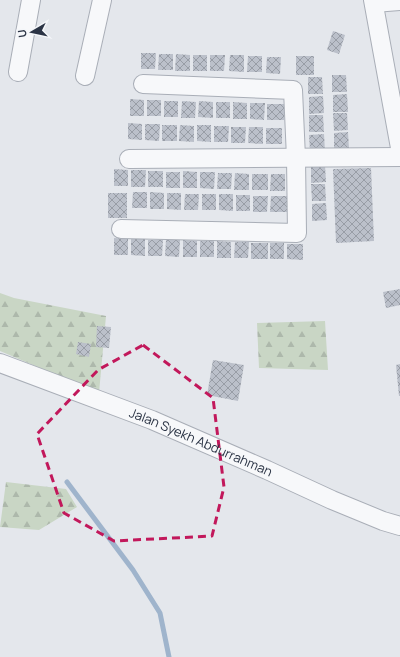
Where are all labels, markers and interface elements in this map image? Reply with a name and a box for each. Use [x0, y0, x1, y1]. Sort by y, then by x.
north arrow [12, 12, 52, 52]
text: U [14, 28, 30, 39]
street label: Jalan Syekh Abdurrahman [127, 403, 276, 480]

